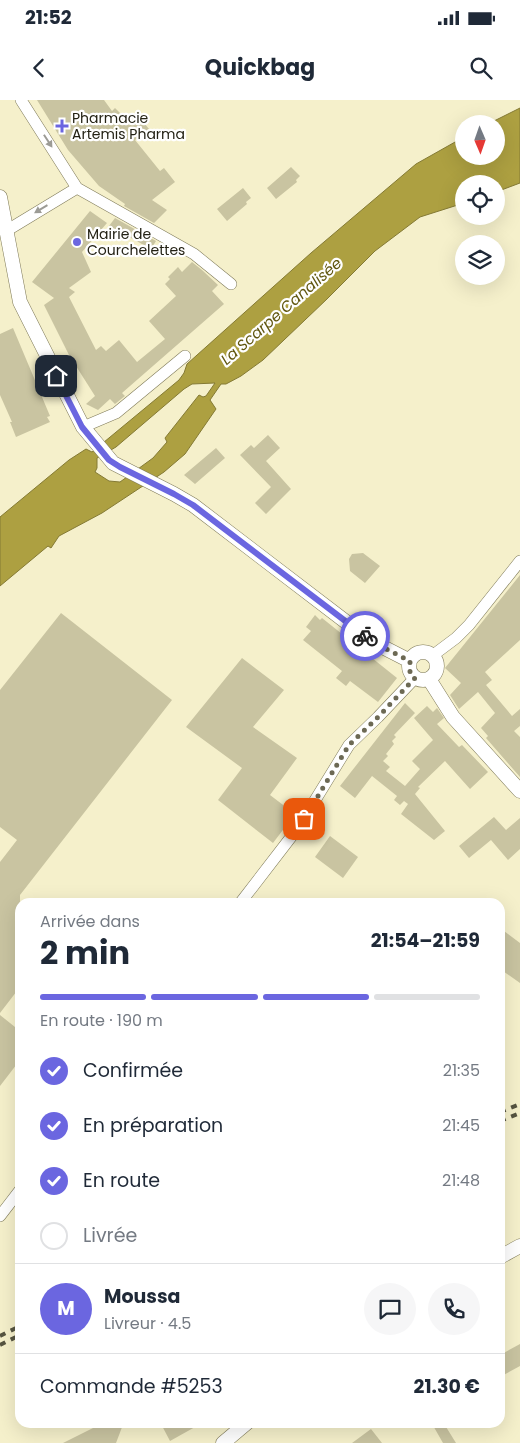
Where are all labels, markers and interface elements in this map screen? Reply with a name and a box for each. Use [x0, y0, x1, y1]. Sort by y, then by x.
text: 21:52 [25, 4, 72, 31]
text: Quickbag [205, 52, 315, 83]
icon: back [25, 54, 53, 82]
icon: search [467, 54, 495, 82]
place label: Pharmacie Artemis Pharma [72, 108, 185, 144]
north arrow [455, 115, 505, 165]
map controls [455, 115, 505, 285]
marker: Pharmacie Artemis Pharma [56, 120, 68, 132]
one-way arrow [43, 134, 53, 147]
button: locate [455, 175, 505, 225]
one-way arrow [35, 205, 48, 214]
place label: Mairie de Courchelettes [87, 224, 185, 260]
button: layers [455, 235, 505, 285]
marker: Mairie de Courchelettes [71, 236, 83, 248]
water label: La Scarpe Canalisée [216, 253, 346, 369]
pin [35, 355, 77, 397]
icon: home [42, 362, 70, 390]
courier [340, 611, 390, 661]
icon: bike [351, 622, 379, 650]
pin [283, 798, 325, 840]
icon: bag [290, 805, 318, 833]
text: Arrivée dans [40, 910, 140, 933]
text: 21:54–21:59 [371, 927, 480, 954]
text: 2 min [40, 930, 130, 975]
text: En route · 190 m [40, 1009, 163, 1032]
icon: check [40, 1057, 68, 1085]
text: Confirmée [83, 1057, 183, 1084]
text: 21:35 [443, 1059, 480, 1082]
icon: check [40, 1112, 68, 1140]
text: En préparation [83, 1112, 223, 1139]
text: 21:45 [442, 1114, 480, 1137]
icon: check [40, 1167, 68, 1195]
text: En route [83, 1167, 160, 1194]
text: 21:48 [442, 1169, 480, 1192]
text: Livrée [83, 1222, 137, 1249]
text: Moussa [104, 1283, 180, 1310]
button: chat [364, 1283, 416, 1335]
button: phone [428, 1283, 480, 1335]
text: M [57, 1295, 75, 1322]
text: Livreur · 4.5 [104, 1312, 191, 1335]
text: Commande #5253 [40, 1373, 223, 1400]
text: 21.30 € [414, 1373, 480, 1400]

